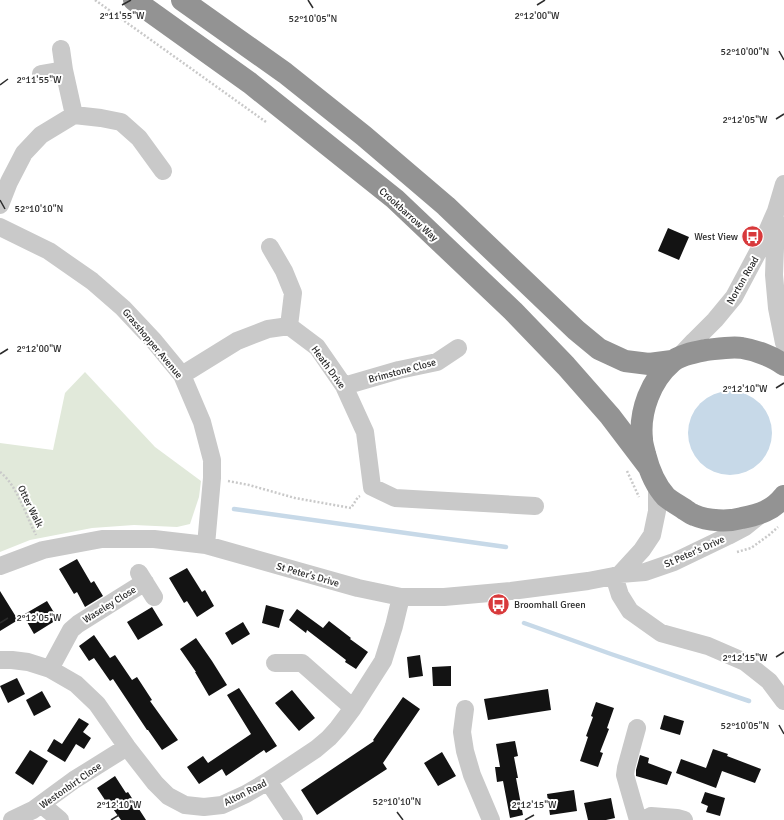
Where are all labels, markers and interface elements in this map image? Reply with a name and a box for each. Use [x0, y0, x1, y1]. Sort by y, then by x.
text: 2°11'55"W [99, 10, 145, 22]
text: 2°12'00"W [514, 10, 560, 22]
text: 52°10'05"N [289, 13, 337, 25]
text: 52°10'00"N [721, 46, 769, 58]
text: 2°11'55"W [16, 74, 62, 86]
text: 2°12'05"W [722, 114, 768, 126]
street label: Crookbarrow Way [377, 185, 440, 244]
text: 52°10'10"N [15, 203, 63, 215]
bus stop icon: West View [740, 223, 766, 249]
place label: West View [694, 231, 739, 243]
street label: Norton Road [724, 254, 761, 307]
street label: Grasshopper Avenue [120, 306, 185, 381]
text: 2°12'00"W [16, 343, 62, 355]
street label: Heath Drive [309, 344, 348, 391]
street label: Brimstone Close [367, 356, 437, 386]
text: 2°12'10"W [722, 383, 768, 395]
street label: Otter Walk [15, 483, 45, 530]
street label: St Peter's Drive [662, 533, 726, 571]
street label: St Peter's Drive [275, 560, 340, 590]
street label: Waseley Close [81, 584, 138, 626]
bus stop icon: Broomhall Green [485, 591, 511, 617]
place label: Broomhall Green [514, 599, 586, 611]
text: 2°12'05"W [16, 612, 62, 624]
text: 2°12'15"W [722, 652, 768, 664]
text: 52°10'05"N [721, 720, 769, 732]
street label: Westonbirt Close [37, 760, 104, 812]
street label: Alton Road [222, 777, 269, 809]
text: 52°10'10"N [373, 796, 421, 808]
text: 2°12'10"W [96, 799, 142, 811]
text: 2°12'15"W [511, 799, 557, 811]

